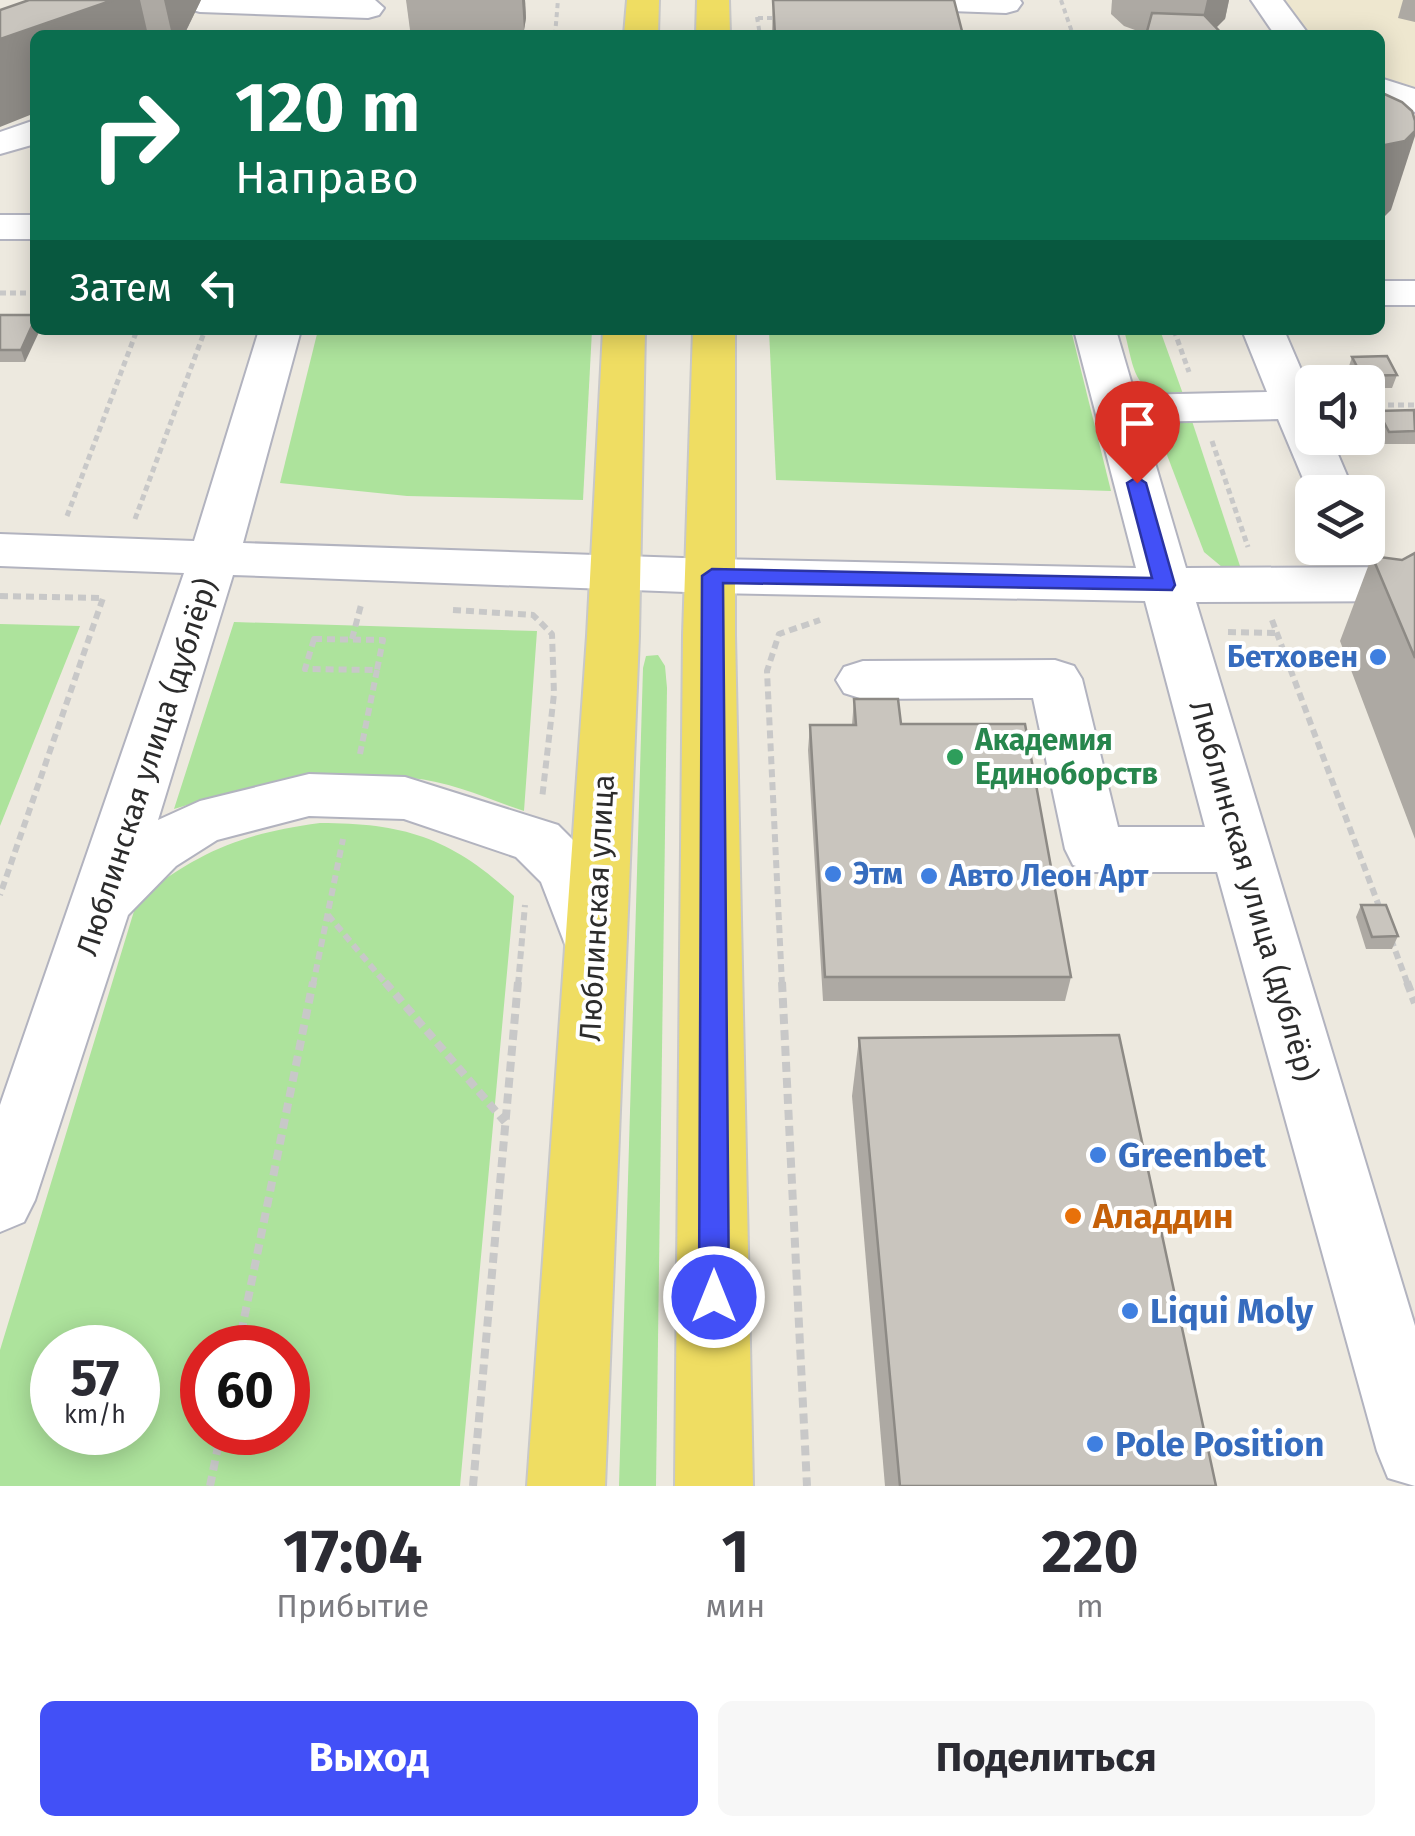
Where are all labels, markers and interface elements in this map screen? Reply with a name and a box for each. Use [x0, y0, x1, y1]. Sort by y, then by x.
text: 120 m [235, 66, 420, 150]
icon: right [70, 70, 200, 200]
text: Направо [235, 151, 419, 205]
icon: left [192, 260, 247, 315]
text: Затем [70, 265, 172, 311]
map controls [1295, 365, 1385, 565]
button: sound [1295, 365, 1385, 455]
pin [1095, 381, 1180, 484]
icon: arrive [1110, 396, 1165, 451]
button: layers [1295, 475, 1385, 565]
street label: Люблинская улица (дублёр) [69, 574, 225, 960]
place label: Бетховен [1227, 639, 1358, 675]
marker: Бетховен [1367, 646, 1389, 668]
street label: Люблинская улица (дублёр) [1181, 696, 1325, 1086]
place label: Академия Единоборств [974, 722, 1158, 792]
marker: Академия Единоборств [944, 746, 966, 768]
street label: Люблинская улица [572, 774, 622, 1042]
place label: Этм [853, 856, 903, 892]
place label: Авто Леон Арт [948, 858, 1149, 894]
marker: Этм [822, 863, 844, 885]
marker: Авто Леон Арт [918, 865, 940, 887]
place label: Greenbet [1118, 1134, 1267, 1176]
marker: Greenbet [1087, 1144, 1109, 1166]
place label: Аладдин [1092, 1195, 1233, 1237]
marker: Аладдин [1062, 1205, 1084, 1227]
position arrow [662, 1245, 766, 1349]
place label: Liqui Moly [1150, 1290, 1314, 1332]
marker: Liqui Moly [1119, 1300, 1141, 1322]
speed limit sign: 60 [180, 1325, 310, 1455]
text: 57 [71, 1348, 119, 1408]
text: km/h [64, 1400, 126, 1430]
place label: Pole Position [1115, 1423, 1324, 1465]
marker: Pole Position [1084, 1433, 1106, 1455]
text: 17:04 [283, 1516, 422, 1588]
text: 1 [721, 1516, 749, 1588]
text: 220 [1042, 1516, 1139, 1588]
text: Прибытие [276, 1587, 429, 1625]
text: мин [706, 1587, 765, 1625]
text: m [1076, 1587, 1104, 1625]
button: Выход [40, 1701, 698, 1816]
button: Поделиться [718, 1701, 1375, 1816]

